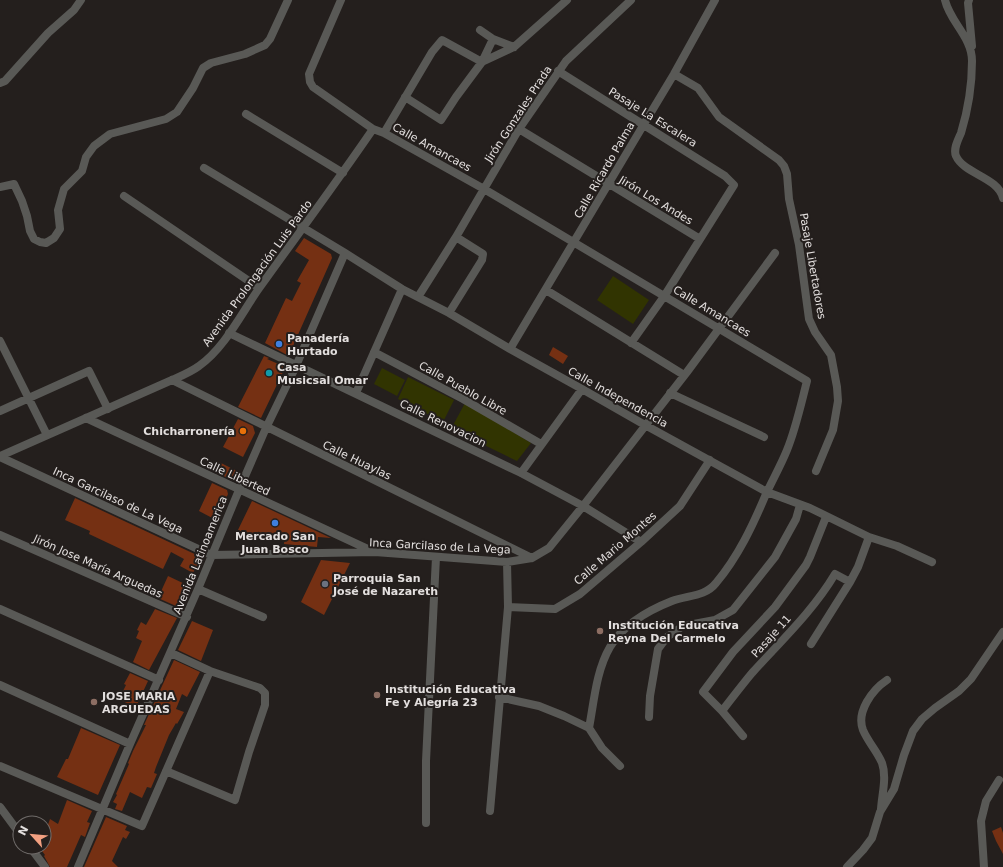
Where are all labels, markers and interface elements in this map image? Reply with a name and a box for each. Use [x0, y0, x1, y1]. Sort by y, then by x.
street label: Jirón Gonzales Prada [482, 63, 555, 166]
street label: Pasaje La Escalera [606, 85, 699, 150]
street label: Calle Amancaes [390, 120, 474, 175]
street label: Calle Ricardo Palma [571, 120, 637, 221]
street label: Jirón Los Andes [616, 173, 695, 228]
street label: Avenida Prolongación Luis Pardo [200, 197, 315, 349]
street label: Pasaje Libertadores [797, 212, 828, 320]
street label: Calle Amancaes [671, 283, 753, 340]
place label: Panadería Hurtado [287, 332, 349, 358]
marker: Panadería Hurtado [274, 339, 284, 349]
street label: Calle Pueblo Libre [417, 359, 509, 418]
place label: Casa Musicsal Omar [277, 361, 368, 387]
street label: Calle Independencia [566, 365, 670, 430]
marker: Casa Musicsal Omar [264, 368, 274, 378]
street label: Calle Renovacion [397, 397, 488, 450]
place label: Chicharronería [143, 425, 235, 438]
marker: Chicharronería [238, 426, 248, 436]
street label: Calle Huaylas [320, 438, 393, 483]
street label: Calle Liberted [197, 454, 272, 498]
street label: Inca Garcilaso de La Vega [51, 465, 185, 536]
street label: Avenida Latinoamerica [171, 494, 230, 616]
street label: Calle Mario Montes [572, 509, 659, 588]
marker: Mercado San Juan Bosco [270, 518, 280, 528]
place label: Mercado San Juan Bosco [235, 530, 315, 556]
street label: Jirón Jose María Arguedas [30, 532, 165, 601]
street label: Inca Garcilaso de La Vega [369, 536, 511, 557]
place label: Parroquia San José de Nazareth [332, 572, 438, 598]
marker: Parroquia San José de Nazareth [320, 579, 330, 589]
street label: Pasaje 11 [749, 612, 794, 660]
place label: Institución Educativa Reyna Del Carmelo [608, 619, 739, 645]
marker: Institución Educativa Reyna Del Carmelo [595, 626, 605, 636]
place label: Institución Educativa Fe y Alegría 23 [385, 683, 516, 709]
place label: JOSE MARIA ARGUEDAS [101, 690, 176, 716]
marker: Institución Educativa Fe y Alegría 23 [372, 690, 382, 700]
marker: JOSE MARIA ARGUEDAS [89, 697, 99, 707]
north arrow [12, 815, 52, 855]
text: N [16, 824, 31, 838]

